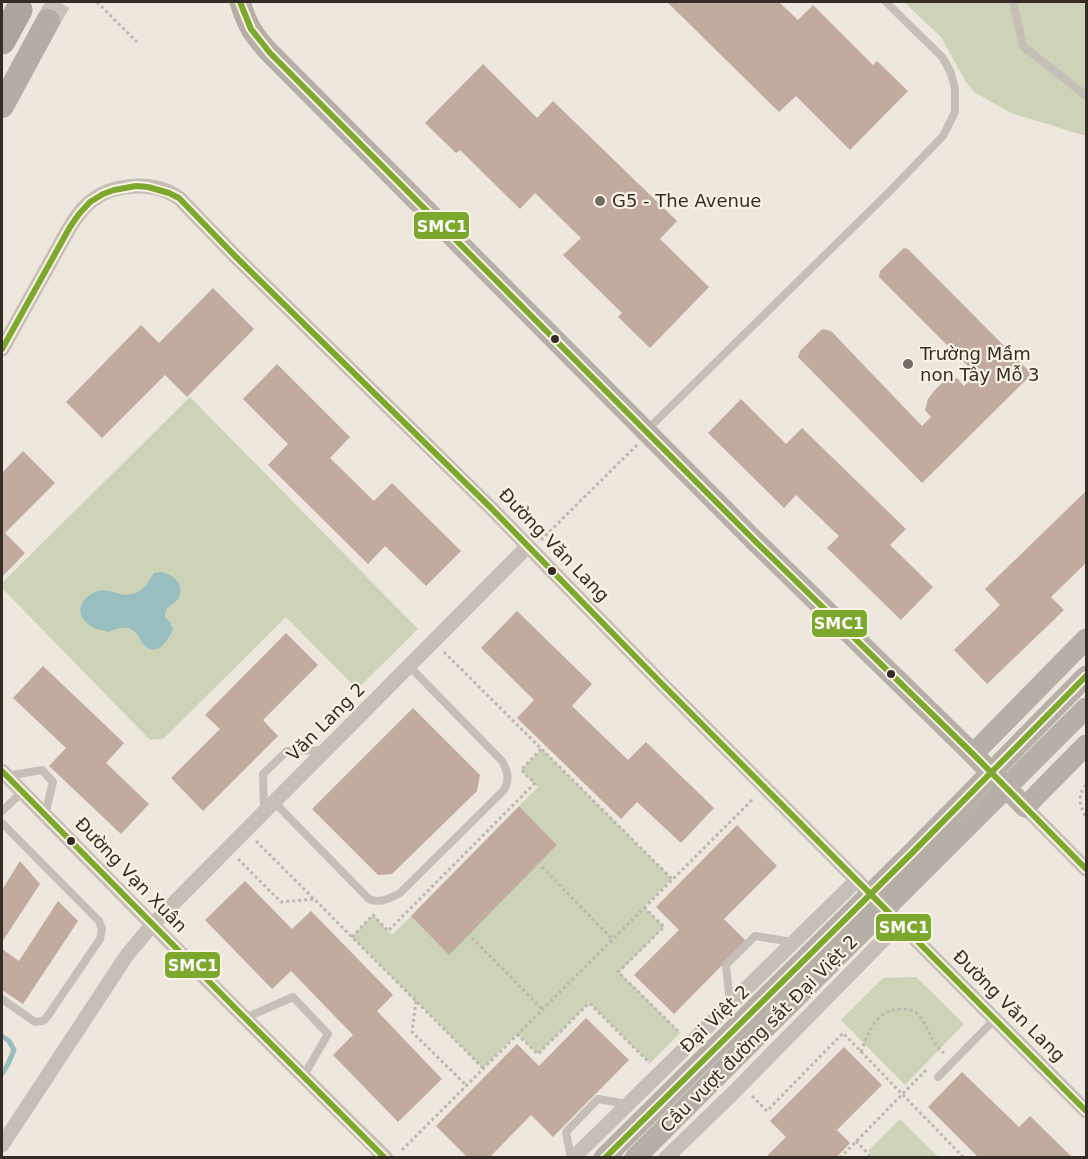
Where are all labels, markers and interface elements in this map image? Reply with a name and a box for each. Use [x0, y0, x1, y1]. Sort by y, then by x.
place label: G5 - The Avenue [612, 190, 761, 211]
marker: G5 - The Avenue [593, 194, 607, 208]
line badge: SMC1 [413, 211, 470, 240]
text: SMC1 [417, 217, 467, 236]
unlabelled marker [549, 333, 561, 345]
place label: Trường Mầm non Tây Mỗ 3 [919, 343, 1040, 385]
marker: Trường Mầm non Tây Mỗ 3 [901, 357, 915, 371]
street label: Đường Văn Lang [495, 484, 614, 606]
unlabelled marker [546, 565, 558, 577]
line badge: SMC1 [811, 609, 868, 638]
text: SMC1 [814, 614, 864, 633]
unlabelled marker [885, 668, 897, 680]
street label: Văn Lang 2 [282, 678, 369, 765]
street label: Đường Vạn Xuân [71, 813, 192, 936]
unlabelled marker [65, 835, 77, 847]
line badge: SMC1 [875, 913, 932, 942]
text: SMC1 [879, 918, 929, 937]
street label: Cầu vượt đường sắt Đại Việt 2 [656, 931, 862, 1137]
street label: Đường Văn Lang [949, 945, 1070, 1066]
line badge: SMC1 [164, 951, 221, 979]
text: SMC1 [168, 956, 218, 975]
street label: Đại Việt 2 [676, 981, 754, 1057]

